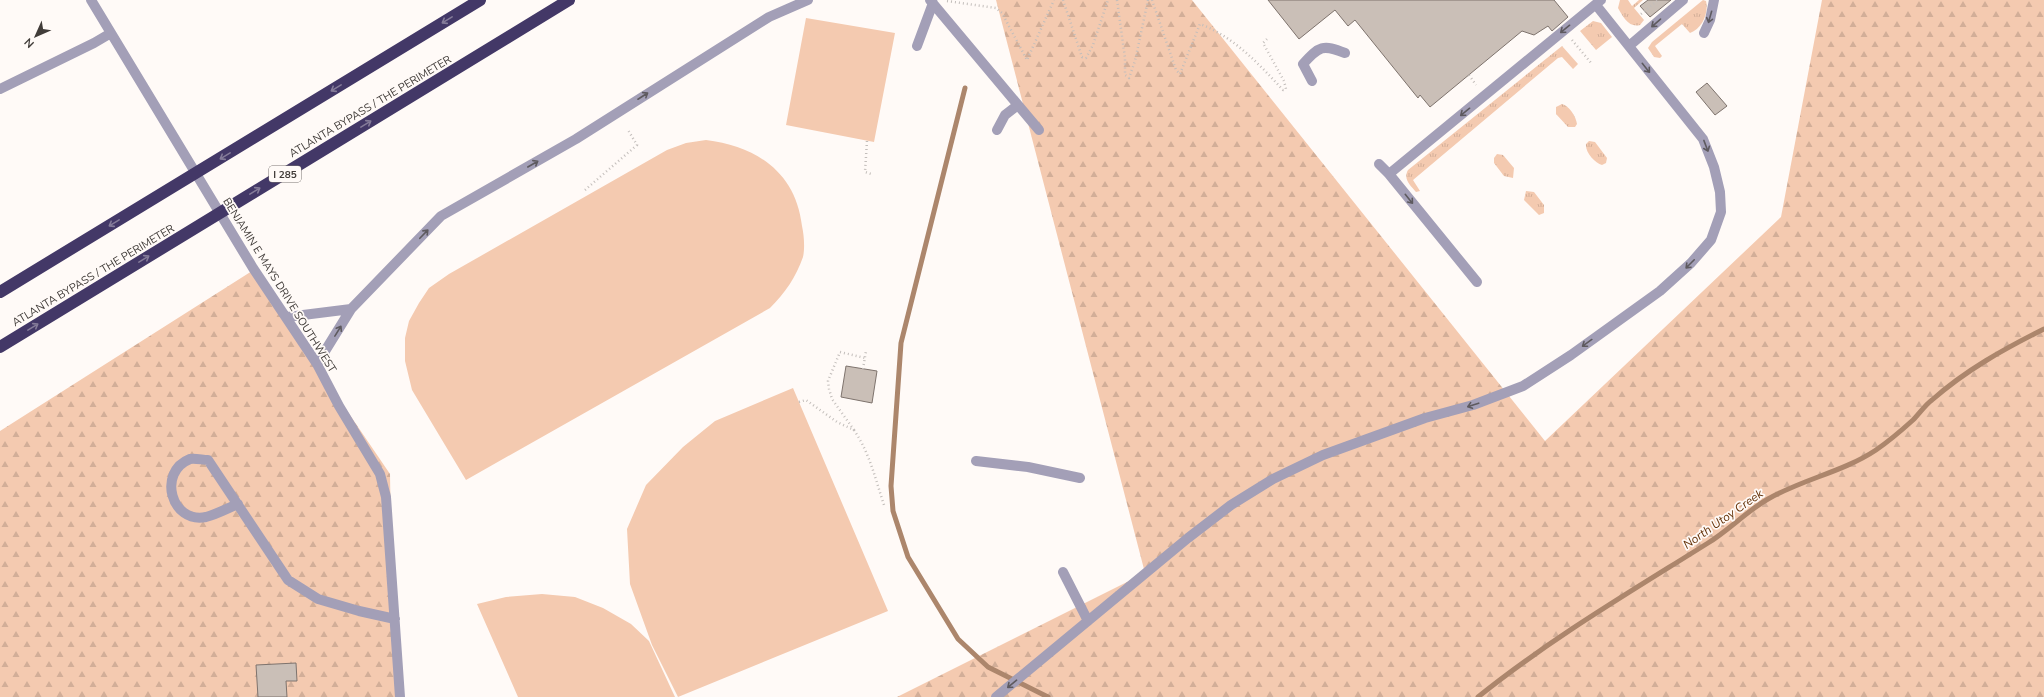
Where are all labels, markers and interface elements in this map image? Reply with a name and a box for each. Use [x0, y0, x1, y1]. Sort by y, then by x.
one-way arrow [1706, 10, 1714, 23]
north arrow [16, 16, 56, 56]
one-way arrow [441, 17, 453, 25]
one-way arrow [1651, 19, 1661, 28]
one-way arrow [1560, 25, 1571, 34]
text: N [21, 35, 37, 51]
street label: ATLANTA BYPASS / THE PERIMETER [286, 52, 455, 161]
one-way arrow [1642, 62, 1651, 73]
one-way arrow [331, 84, 342, 92]
one-way arrow [637, 92, 648, 100]
one-way arrow [1459, 107, 1470, 116]
one-way arrow [360, 120, 371, 128]
one-way arrow [1703, 140, 1711, 152]
one-way arrow [219, 152, 231, 160]
one-way arrow [526, 159, 538, 167]
road number: I 285 [269, 166, 301, 182]
one-way arrow [249, 187, 261, 195]
one-way arrow [1405, 193, 1414, 204]
street label: BENJAMIN E MAYS DRIVE SOUTHWEST [219, 195, 340, 376]
one-way arrow [108, 220, 120, 228]
street label: ATLANTA BYPASS / THE PERIMETER [9, 221, 178, 330]
one-way arrow [419, 229, 429, 239]
one-way arrow [138, 255, 149, 263]
one-way arrow [1685, 259, 1695, 269]
one-way arrow [27, 323, 38, 331]
one-way arrow [334, 325, 342, 336]
one-way arrow [1581, 339, 1592, 347]
one-way arrow [1467, 402, 1480, 409]
water label: North Utoy Creek [1680, 485, 1767, 553]
one-way arrow [1006, 680, 1017, 689]

